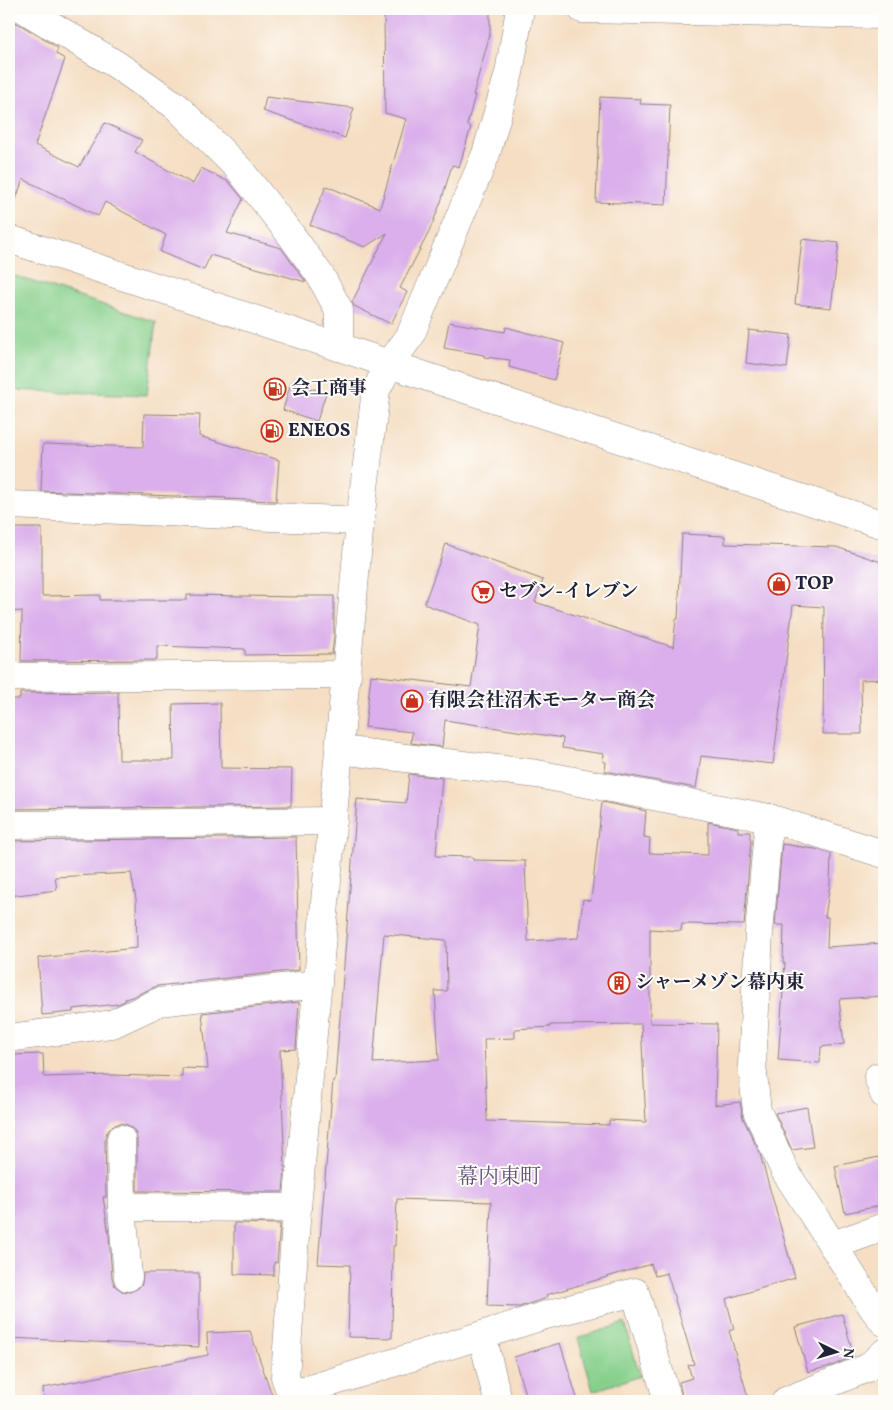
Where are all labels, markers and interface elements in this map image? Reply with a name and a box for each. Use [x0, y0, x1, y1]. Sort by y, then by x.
place label: 会工商事 [291, 376, 367, 402]
fuel station icon: 会工商事 [263, 377, 287, 401]
place label: ENEOS [288, 418, 350, 444]
fuel station icon: ENEOS [260, 419, 284, 443]
place label: TOP [795, 571, 834, 597]
shop icon: TOP [767, 572, 791, 596]
place label: セブン-イレブン [499, 579, 638, 605]
supermarket icon: セブン-イレブン [471, 580, 495, 604]
place label: 有限会社沼木モーター商会 [428, 688, 655, 714]
shop icon: 有限会社沼木モーター商会 [400, 689, 424, 713]
place label: シャーメゾン幕内東 [635, 970, 804, 996]
building icon: シャーメゾン幕内東 [607, 971, 631, 995]
district label: 幕内東町 [457, 1163, 541, 1192]
north arrow [810, 1328, 860, 1378]
text: N [838, 1347, 857, 1359]

